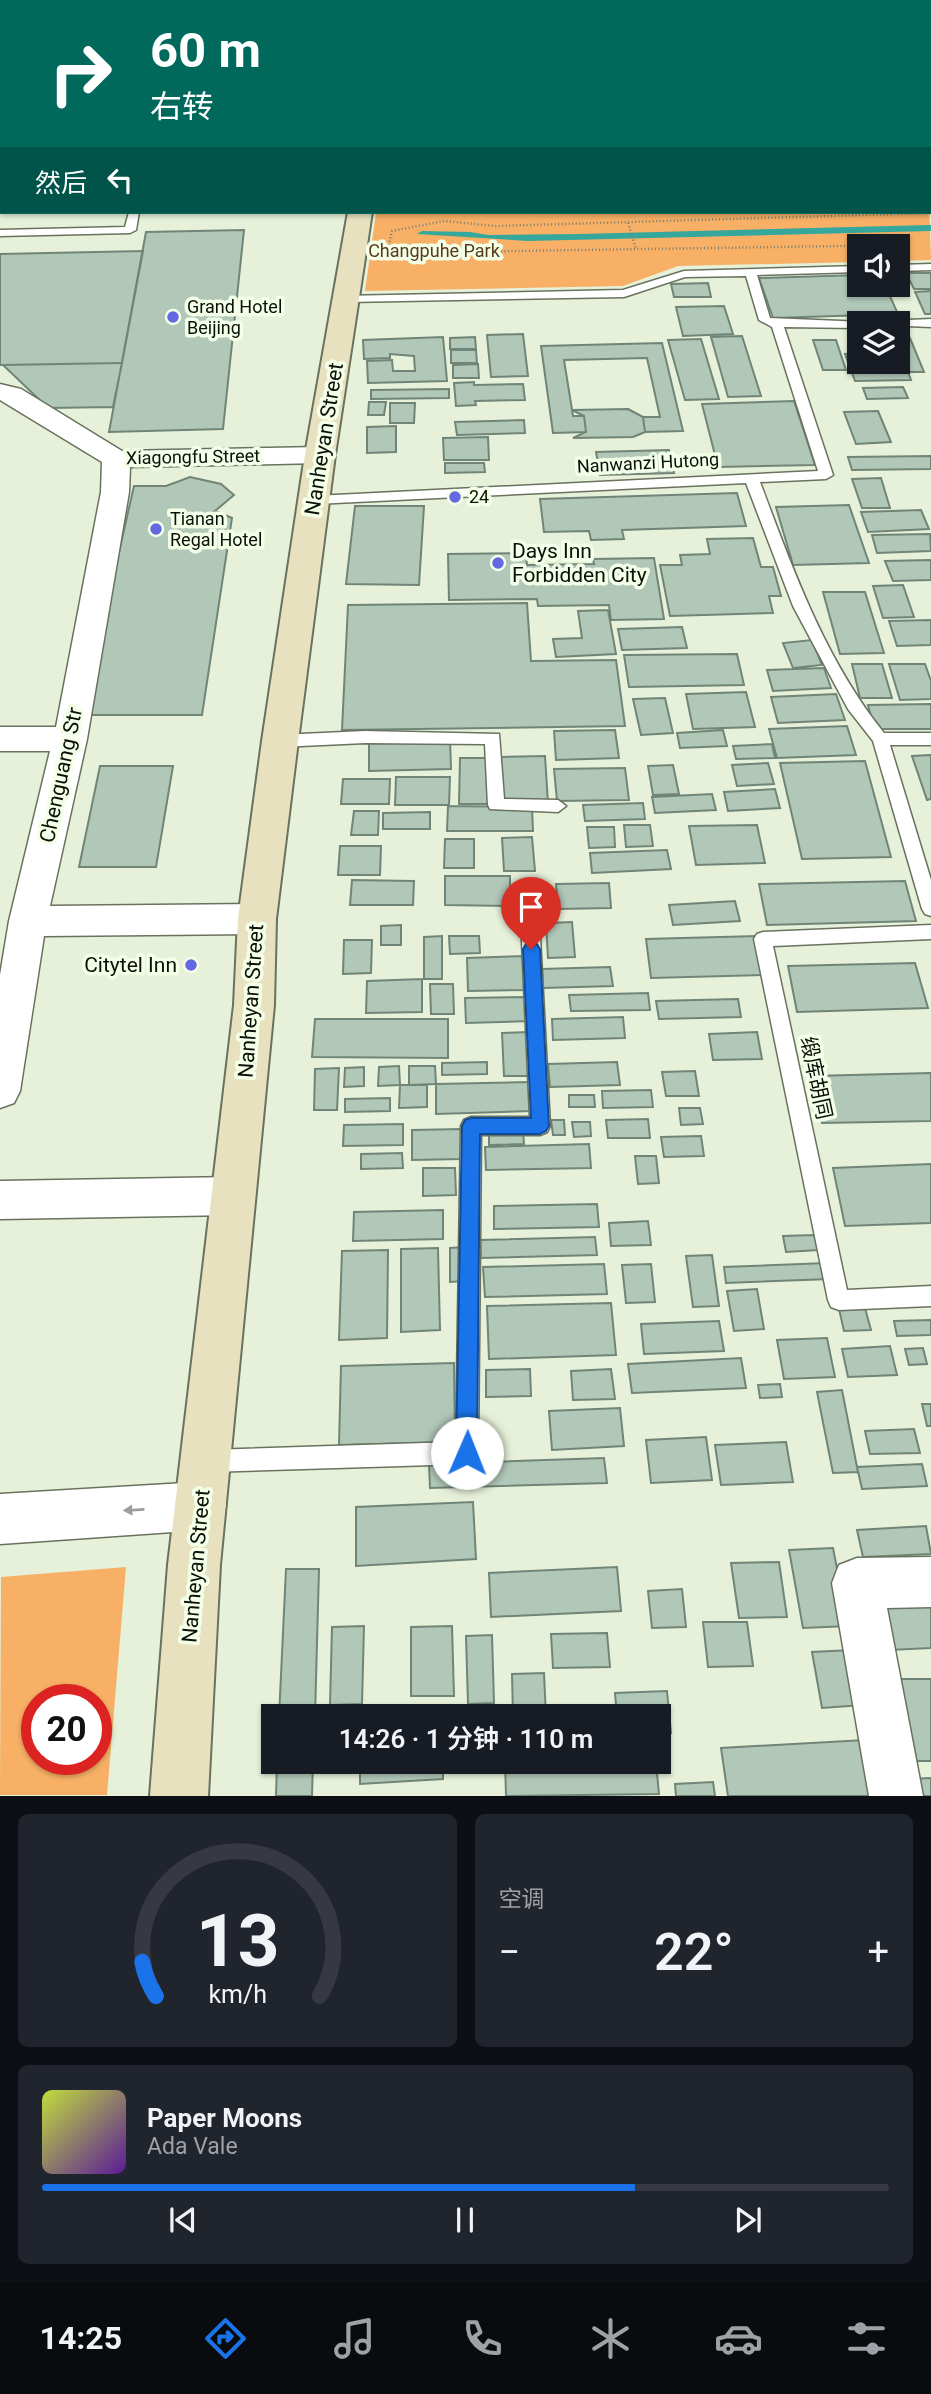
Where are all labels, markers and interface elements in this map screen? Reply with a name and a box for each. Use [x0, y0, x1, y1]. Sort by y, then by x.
text: 60 m [150, 22, 261, 79]
icon: right [35, 28, 126, 119]
text: 右转 [150, 88, 214, 126]
icon: left [101, 161, 139, 199]
text: 然后 [35, 168, 87, 198]
map controls [847, 234, 910, 374]
button: sound [847, 234, 910, 297]
park label: Changpuhe Park [368, 240, 501, 261]
place label: Grand Hotel Beijing [187, 296, 282, 338]
marker: Grand Hotel Beijing [165, 309, 181, 325]
button: layers [847, 311, 910, 374]
street label: Nanheyan Street [300, 361, 348, 517]
street label: Xiagongfu Street [126, 445, 260, 468]
street label: Nanwanzi Hutong [576, 448, 720, 477]
place label: 24 [469, 486, 489, 507]
marker: 24 [447, 489, 463, 505]
place label: Tianan Regal Hotel [170, 508, 262, 550]
marker: Tianan Regal Hotel [148, 521, 164, 537]
place label: Days Inn Forbidden City [512, 539, 647, 587]
marker: Days Inn Forbidden City [490, 555, 506, 571]
street label: Chenguang Str [35, 705, 87, 845]
pin [501, 877, 561, 949]
icon: arrive [512, 888, 550, 926]
street label: Nanheyan Street [234, 923, 268, 1079]
place label: Citytel Inn [84, 953, 177, 977]
marker: Citytel Inn [183, 957, 199, 973]
street label: 缎库胡同 [796, 1034, 836, 1122]
position arrow [430, 1416, 504, 1490]
street label: Nanheyan Street [177, 1488, 215, 1644]
one-way arrow [123, 1504, 145, 1515]
speed limit sign: 20 [21, 1684, 112, 1775]
text: 14:26 · 1 分钟 · 110 m [339, 1724, 593, 1754]
text: 空调 [499, 1886, 545, 1913]
text: 13 [195, 1899, 279, 1985]
text: 22° [654, 1922, 734, 1983]
text: − [499, 1930, 520, 1974]
text: + [867, 1930, 889, 1974]
text: km/h [208, 1980, 267, 2009]
text: Paper Moons [147, 2103, 302, 2133]
text: Ada Vale [147, 2133, 238, 2160]
icon: previous [164, 2201, 202, 2239]
icon: pause [446, 2201, 484, 2239]
icon: next [729, 2201, 767, 2239]
icon: directions [201, 2314, 250, 2363]
icon: music [330, 2314, 379, 2363]
icon: phone [458, 2314, 507, 2363]
icon: climate [586, 2314, 635, 2363]
icon: car [714, 2314, 763, 2363]
icon: filters [842, 2314, 891, 2363]
text: 14:25 [40, 2319, 122, 2357]

